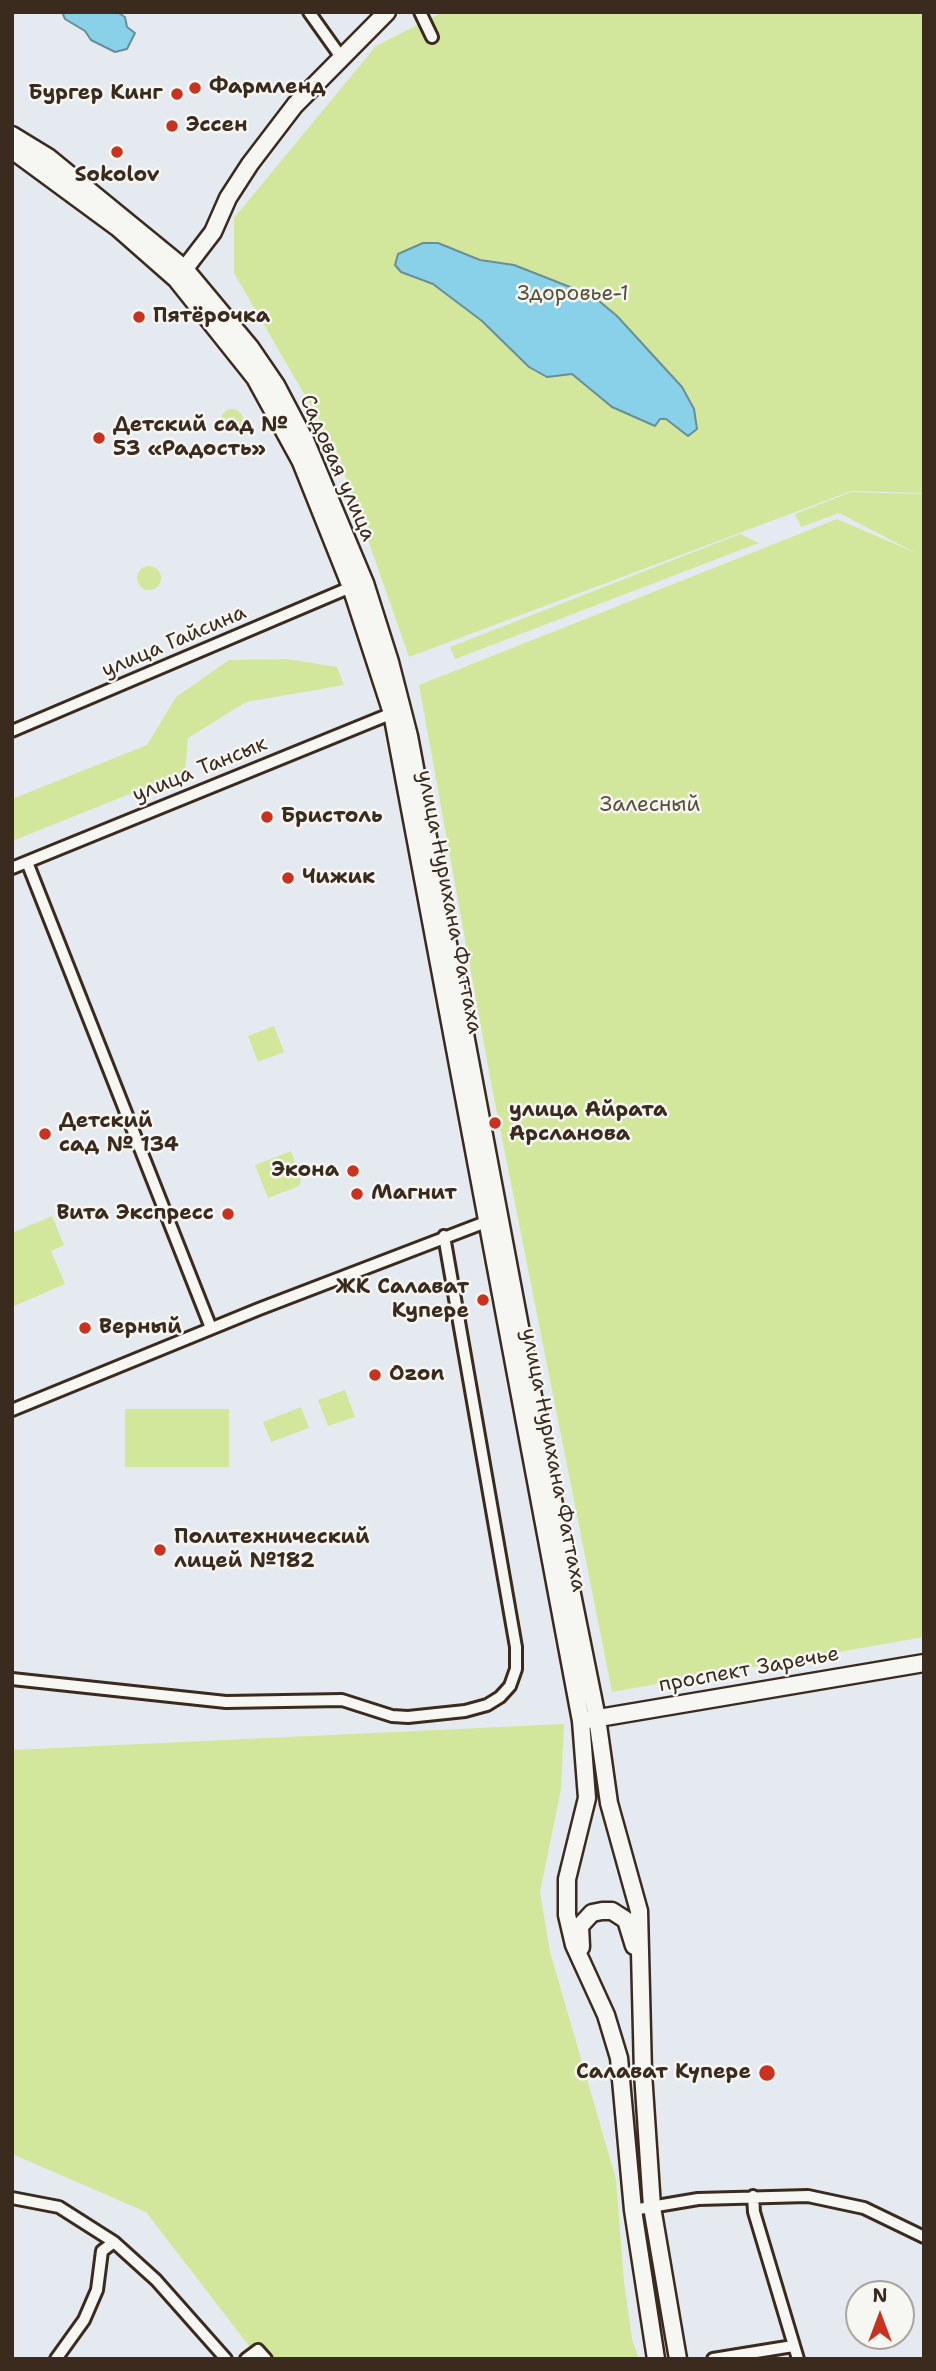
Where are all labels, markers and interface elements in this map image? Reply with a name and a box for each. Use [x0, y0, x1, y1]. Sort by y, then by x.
place label: Фармленд [209, 75, 326, 101]
marker: Фармленд [187, 80, 203, 96]
place label: Бургер Кинг [29, 81, 163, 107]
marker: Бургер Кинг [169, 86, 185, 102]
place label: Эссен [186, 113, 247, 139]
marker: Эссен [164, 118, 180, 134]
marker: Sokolov [109, 144, 125, 160]
place label: Sokolov [74, 163, 160, 189]
park label: Здоровье-1 [517, 282, 629, 308]
place label: Пятёрочка [153, 304, 270, 330]
marker: Пятёрочка [131, 309, 147, 325]
street label: Садовая улица [293, 391, 381, 545]
place label: Детский сад № 53 «Радость» [113, 413, 288, 463]
marker: Детский сад № 53 «Радость» [91, 430, 107, 446]
street label: улица Гайсина [98, 600, 250, 684]
street label: улица Тансык [129, 732, 271, 808]
street label: улица Нурихана Фаттаха [411, 768, 487, 1036]
park label: Залесный [600, 793, 700, 819]
place label: Бристоль [281, 804, 383, 830]
marker: Бристоль [259, 809, 275, 825]
place label: Чижик [302, 865, 375, 891]
marker: Чижик [280, 870, 296, 886]
place label: улица Айрата Арсланова [509, 1098, 667, 1148]
place label: Детский сад № 134 [59, 1109, 179, 1159]
marker: улица Айрата Арсланова [487, 1115, 503, 1131]
marker: Детский сад № 134 [37, 1126, 53, 1142]
place label: Экона [271, 1158, 339, 1184]
marker: Экона [345, 1163, 361, 1179]
place label: Магнит [371, 1181, 457, 1207]
marker: Магнит [349, 1186, 365, 1202]
place label: Вита Экспресс [56, 1201, 214, 1227]
marker: Вита Экспресс [220, 1206, 236, 1222]
place label: ЖК Салават Купере [336, 1275, 469, 1325]
marker: ЖК Салават Купере [475, 1292, 491, 1308]
place label: Верный [99, 1315, 182, 1341]
marker: Верный [77, 1320, 93, 1336]
street label: улица Нурихана Фаттаха [515, 1326, 591, 1594]
place label: Ozon [389, 1362, 444, 1388]
marker: Ozon [367, 1367, 383, 1383]
place label: Политехнический лицей №182 [174, 1525, 370, 1575]
marker: Политехнический лицей №182 [152, 1542, 168, 1558]
street label: проспект Заречье [657, 1642, 841, 1698]
place label: Салават Күпере [576, 2060, 751, 2086]
marker: Салават Күпере [757, 2063, 777, 2083]
north arrow [845, 2280, 915, 2350]
text: N [872, 2283, 888, 2308]

